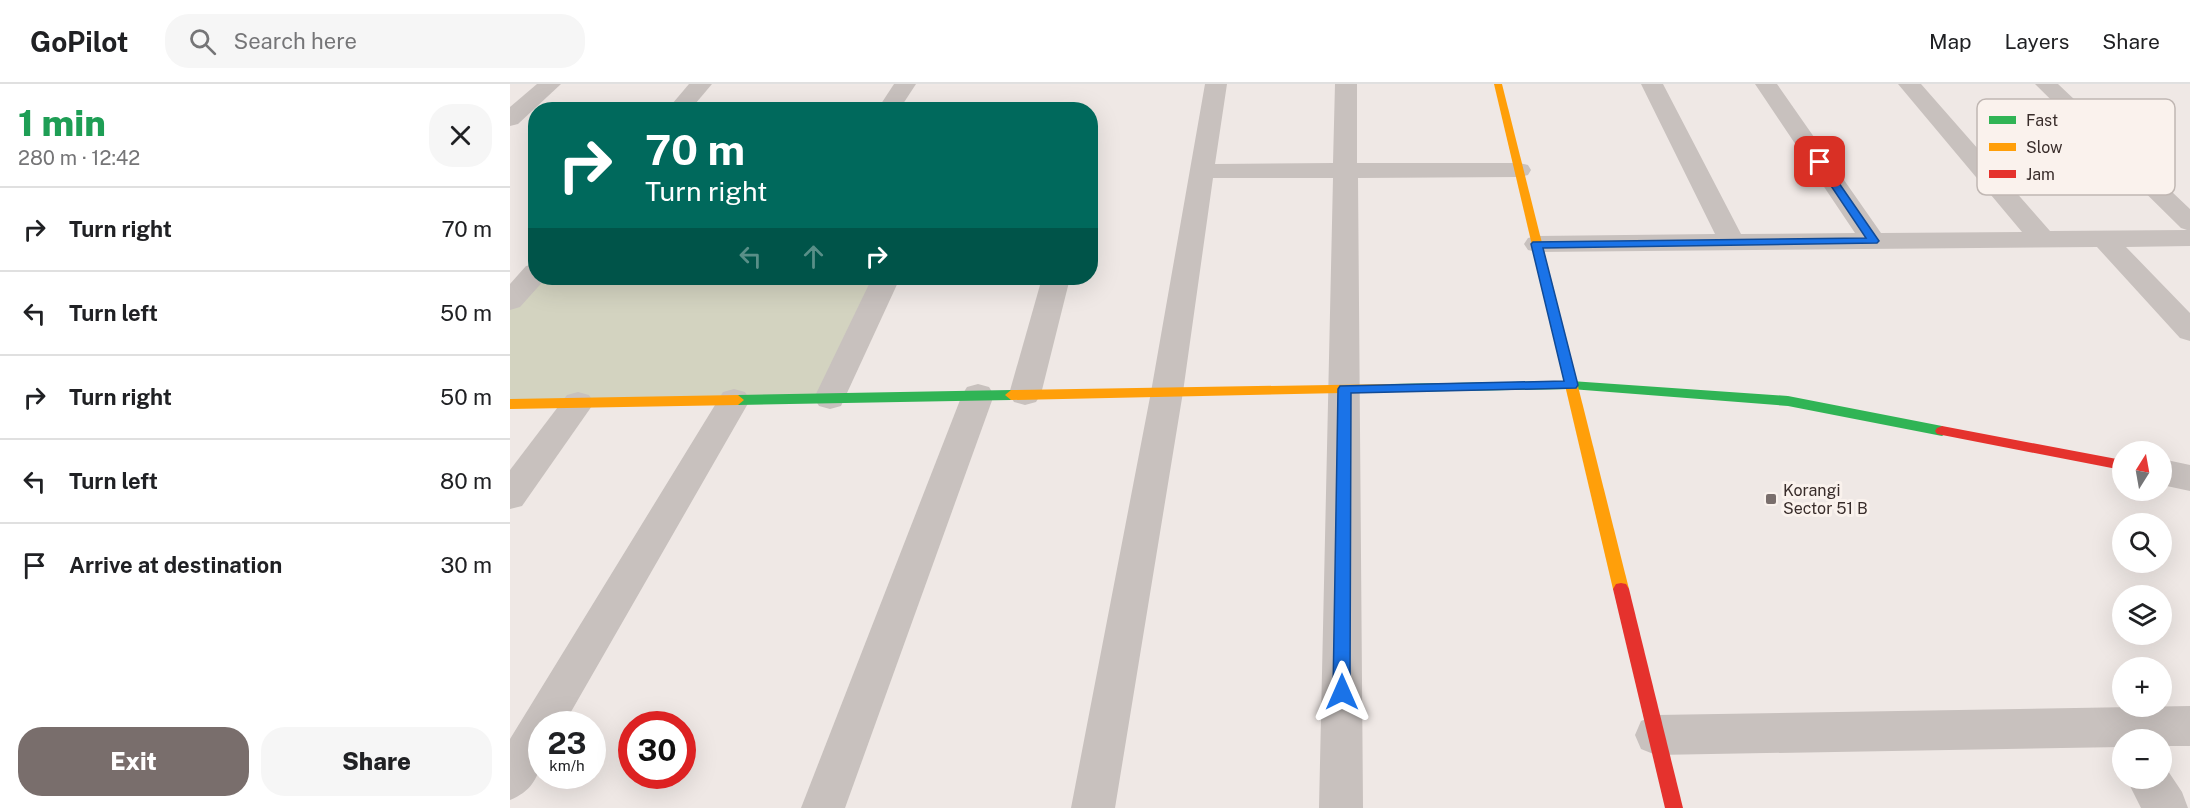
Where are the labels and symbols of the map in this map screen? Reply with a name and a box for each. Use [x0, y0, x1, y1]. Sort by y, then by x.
legend [1977, 99, 2175, 195]
text: Fast [2026, 111, 2058, 130]
pin [1794, 136, 1845, 187]
text: Slow [2026, 138, 2063, 157]
text: Jam [2026, 165, 2055, 184]
north arrow [2112, 441, 2172, 501]
place label: Korangi Sector 51 B [1783, 481, 1868, 518]
marker: Korangi Sector 51 B [1764, 492, 1778, 506]
position arrow [1310, 660, 1374, 724]
speed limit sign: 30 [618, 711, 696, 789]

